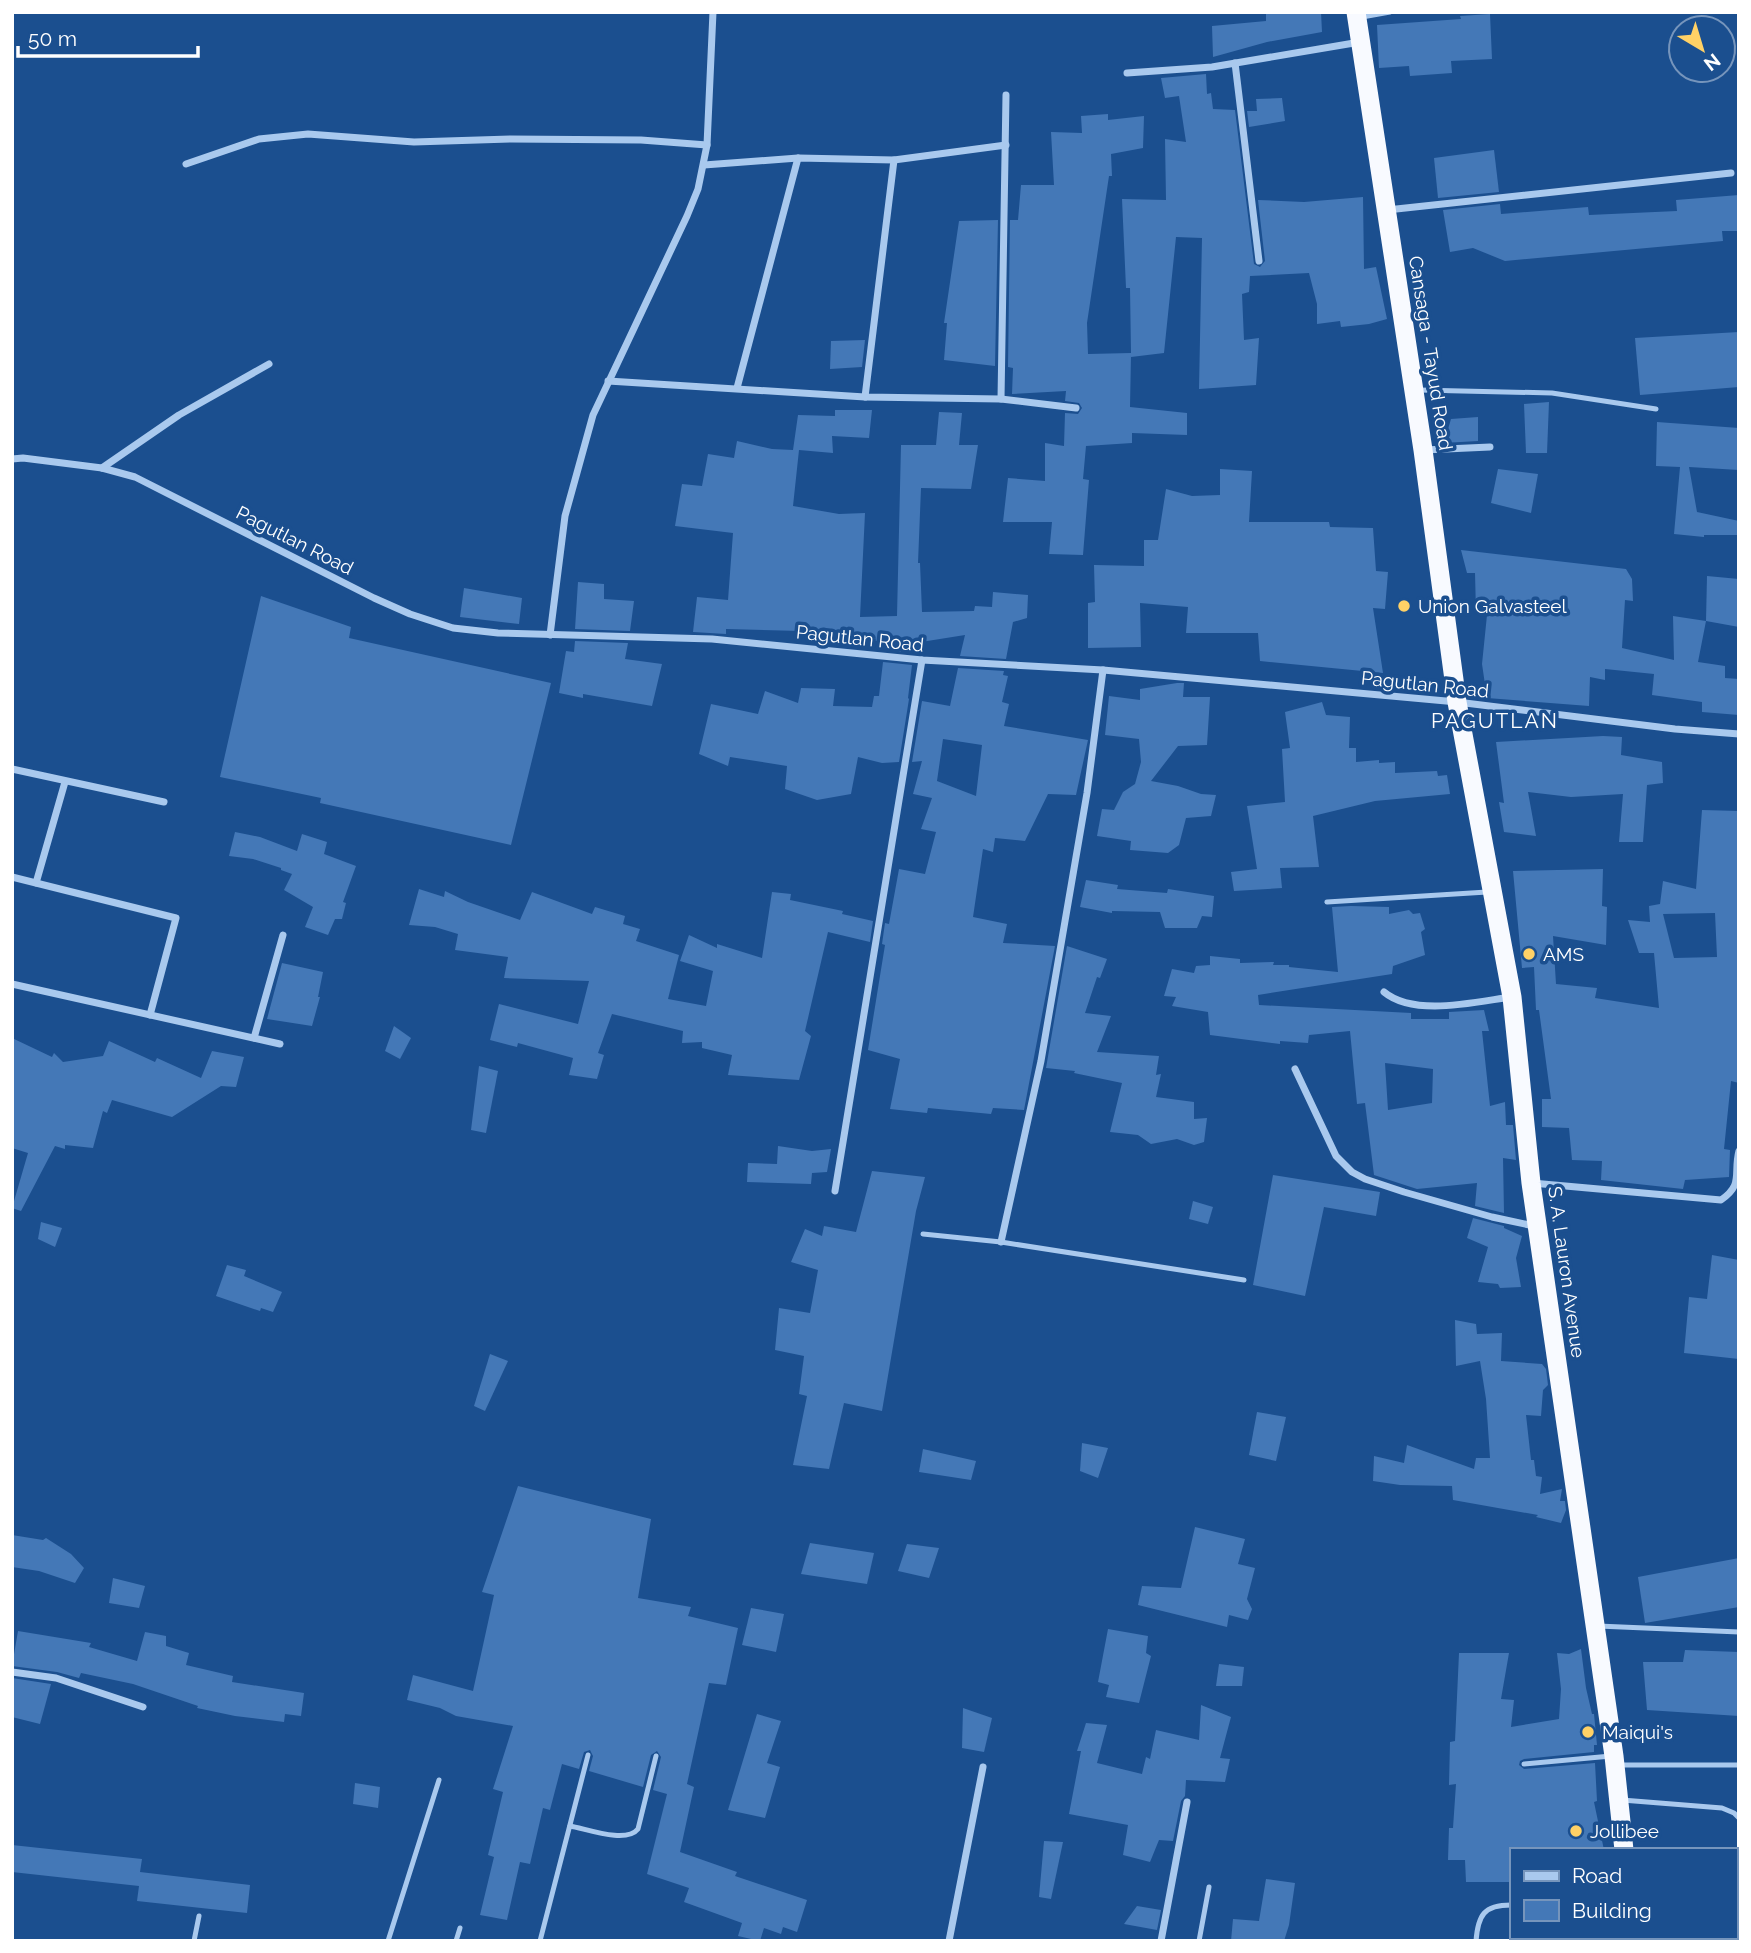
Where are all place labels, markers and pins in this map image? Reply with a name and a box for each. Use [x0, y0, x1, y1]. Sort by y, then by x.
place label: Union Galvasteel [1418, 595, 1567, 617]
marker: Union Galvasteel [1396, 598, 1412, 614]
place label: AMS [1543, 943, 1584, 965]
marker: AMS [1521, 946, 1537, 962]
place label: Maiqui's [1602, 1721, 1673, 1743]
marker: Maiqui's [1580, 1724, 1596, 1740]
place label: Jollibee [1590, 1820, 1659, 1842]
marker: Jollibee [1568, 1823, 1584, 1839]

